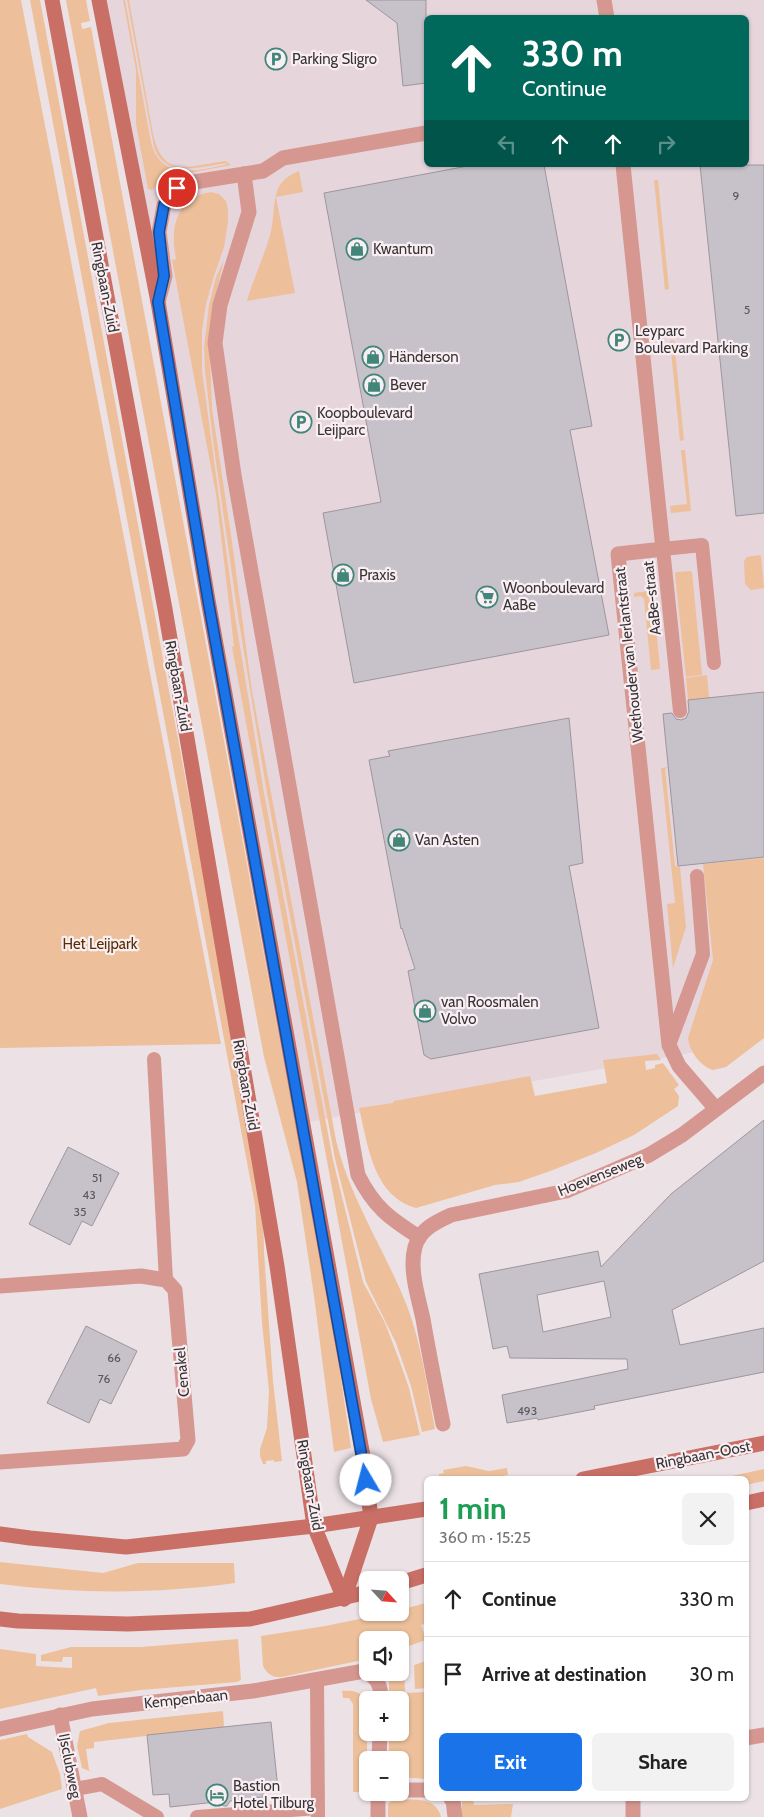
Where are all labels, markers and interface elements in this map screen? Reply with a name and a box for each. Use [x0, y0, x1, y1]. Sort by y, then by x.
text: 330 m [522, 32, 623, 75]
icon: ahead [439, 35, 504, 100]
parking icon: Parking Sligro [264, 47, 288, 71]
place label: Parking Sligro [292, 50, 377, 68]
text: Continue [522, 75, 607, 102]
icon: left [493, 130, 521, 158]
icon: ahead [546, 130, 574, 158]
icon: ahead [599, 130, 627, 158]
icon: right [652, 130, 680, 158]
pin [156, 167, 198, 209]
icon: arrive [163, 174, 191, 202]
house number: 9 [733, 188, 740, 203]
shop icon: Kwantum [345, 237, 369, 261]
street label: Ringbaan-Zuid [87, 240, 123, 334]
place label: Kwantum [373, 240, 433, 258]
house number: 5 [744, 302, 750, 317]
place label: Leyparc Boulevard Parking [635, 322, 748, 357]
parking icon: Leyparc Boulevard Parking [607, 328, 631, 352]
shop icon: Händerson [361, 345, 385, 369]
place label: Händerson [389, 348, 459, 366]
shop icon: Bever [362, 373, 386, 397]
place label: Bever [390, 376, 426, 394]
place label: Koopboulevard Leijparc [317, 404, 413, 439]
parking icon: Koopboulevard Leijparc [289, 410, 313, 434]
street label: AaBe-straat [639, 560, 665, 636]
shop icon: Praxis [331, 563, 355, 587]
place label: Praxis [359, 566, 396, 584]
street label: Wethouder van Ierlantstraat [611, 566, 647, 744]
place label: Woonboulevard AaBe [503, 579, 604, 614]
supermarket icon: Woonboulevard AaBe [475, 585, 499, 609]
street label: Ringbaan-Zuid [161, 639, 195, 733]
shop icon: Van Asten [387, 828, 411, 852]
place label: Van Asten [415, 831, 479, 849]
park label: Het Leijpark [63, 935, 138, 953]
place label: van Roosmalen Volvo [441, 993, 539, 1028]
shop icon: van Roosmalen Volvo [413, 999, 437, 1023]
street label: Ringbaan-Zuid [229, 1038, 263, 1132]
street label: Hoevenseweg [555, 1150, 645, 1200]
house number: 51 [92, 1170, 102, 1185]
house number: 43 [82, 1187, 96, 1202]
house number: 35 [74, 1204, 86, 1219]
street label: Cenakel [171, 1346, 193, 1398]
house number: 66 [107, 1350, 121, 1365]
house number: 76 [98, 1371, 110, 1386]
house number: 493 [517, 1403, 537, 1418]
street label: Ringbaan-Oost [654, 1437, 752, 1473]
street label: Ringbaan-Zuid [293, 1438, 327, 1532]
position arrow [339, 1453, 391, 1505]
text: 1 min [439, 1490, 507, 1527]
button: close [682, 1493, 734, 1545]
text: 360 m · 15:25 [439, 1528, 531, 1547]
north arrow [359, 1571, 409, 1621]
map controls [359, 1571, 409, 1801]
icon: ahead [439, 1585, 467, 1613]
text: Continue [482, 1588, 556, 1611]
text: 330 m [679, 1588, 734, 1611]
button: sound [359, 1631, 409, 1681]
icon: arrive [439, 1660, 467, 1688]
text: Arrive at destination [482, 1663, 646, 1686]
text: 30 m [690, 1663, 734, 1686]
street label: Kempenbaan [143, 1686, 229, 1712]
button: + [359, 1691, 409, 1741]
street label: IJsclubweg [55, 1732, 85, 1801]
button: Exit [439, 1733, 582, 1791]
button: Share [592, 1733, 734, 1791]
button: − [359, 1751, 409, 1801]
place label: Bastion Hotel Tilburg [233, 1777, 315, 1812]
hotel icon: Bastion Hotel Tilburg [205, 1783, 229, 1807]

